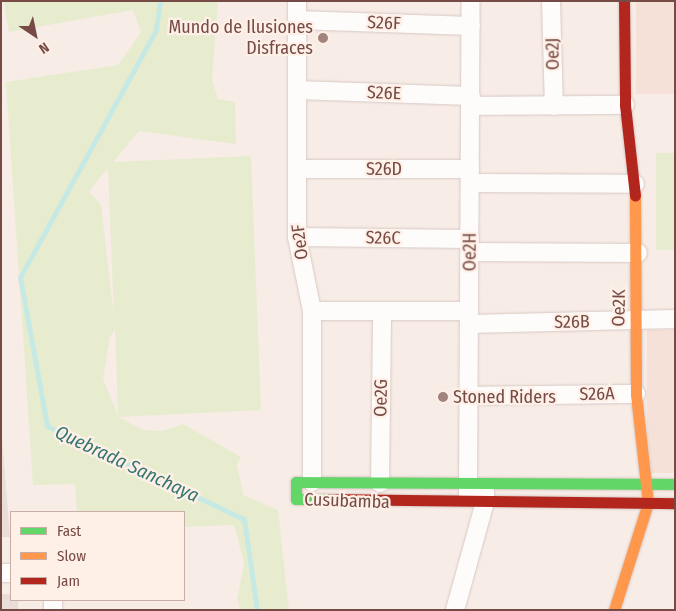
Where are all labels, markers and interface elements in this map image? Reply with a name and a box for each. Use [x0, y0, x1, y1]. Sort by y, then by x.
north arrow [10, 10, 60, 60]
street label: S26F [367, 12, 401, 34]
place label: Mundo de Ilusiones Disfraces [169, 17, 313, 59]
marker: Mundo de Ilusiones Disfraces [317, 32, 329, 44]
text: N [35, 38, 52, 57]
street label: Oe2J [542, 38, 564, 70]
street label: S26E [367, 82, 401, 104]
street label: S26D [366, 158, 402, 180]
street label: Oe2F [287, 223, 313, 261]
street label: S26C [365, 227, 401, 249]
street label: Oe2H [459, 233, 481, 271]
street label: Oe2K [608, 289, 630, 327]
street label: S26B [554, 311, 590, 333]
street label: Oe2G [370, 379, 392, 417]
street label: S26A [579, 383, 615, 405]
place label: Stoned Riders [453, 386, 556, 408]
marker: Stoned Riders [437, 391, 449, 403]
water label: Quebrada Sanchaya [51, 421, 203, 507]
street label: Cusubamba [304, 489, 390, 513]
legend [10, 511, 185, 601]
text: Fast [57, 522, 81, 540]
text: Slow [57, 547, 86, 565]
text: Jam [57, 572, 80, 590]

